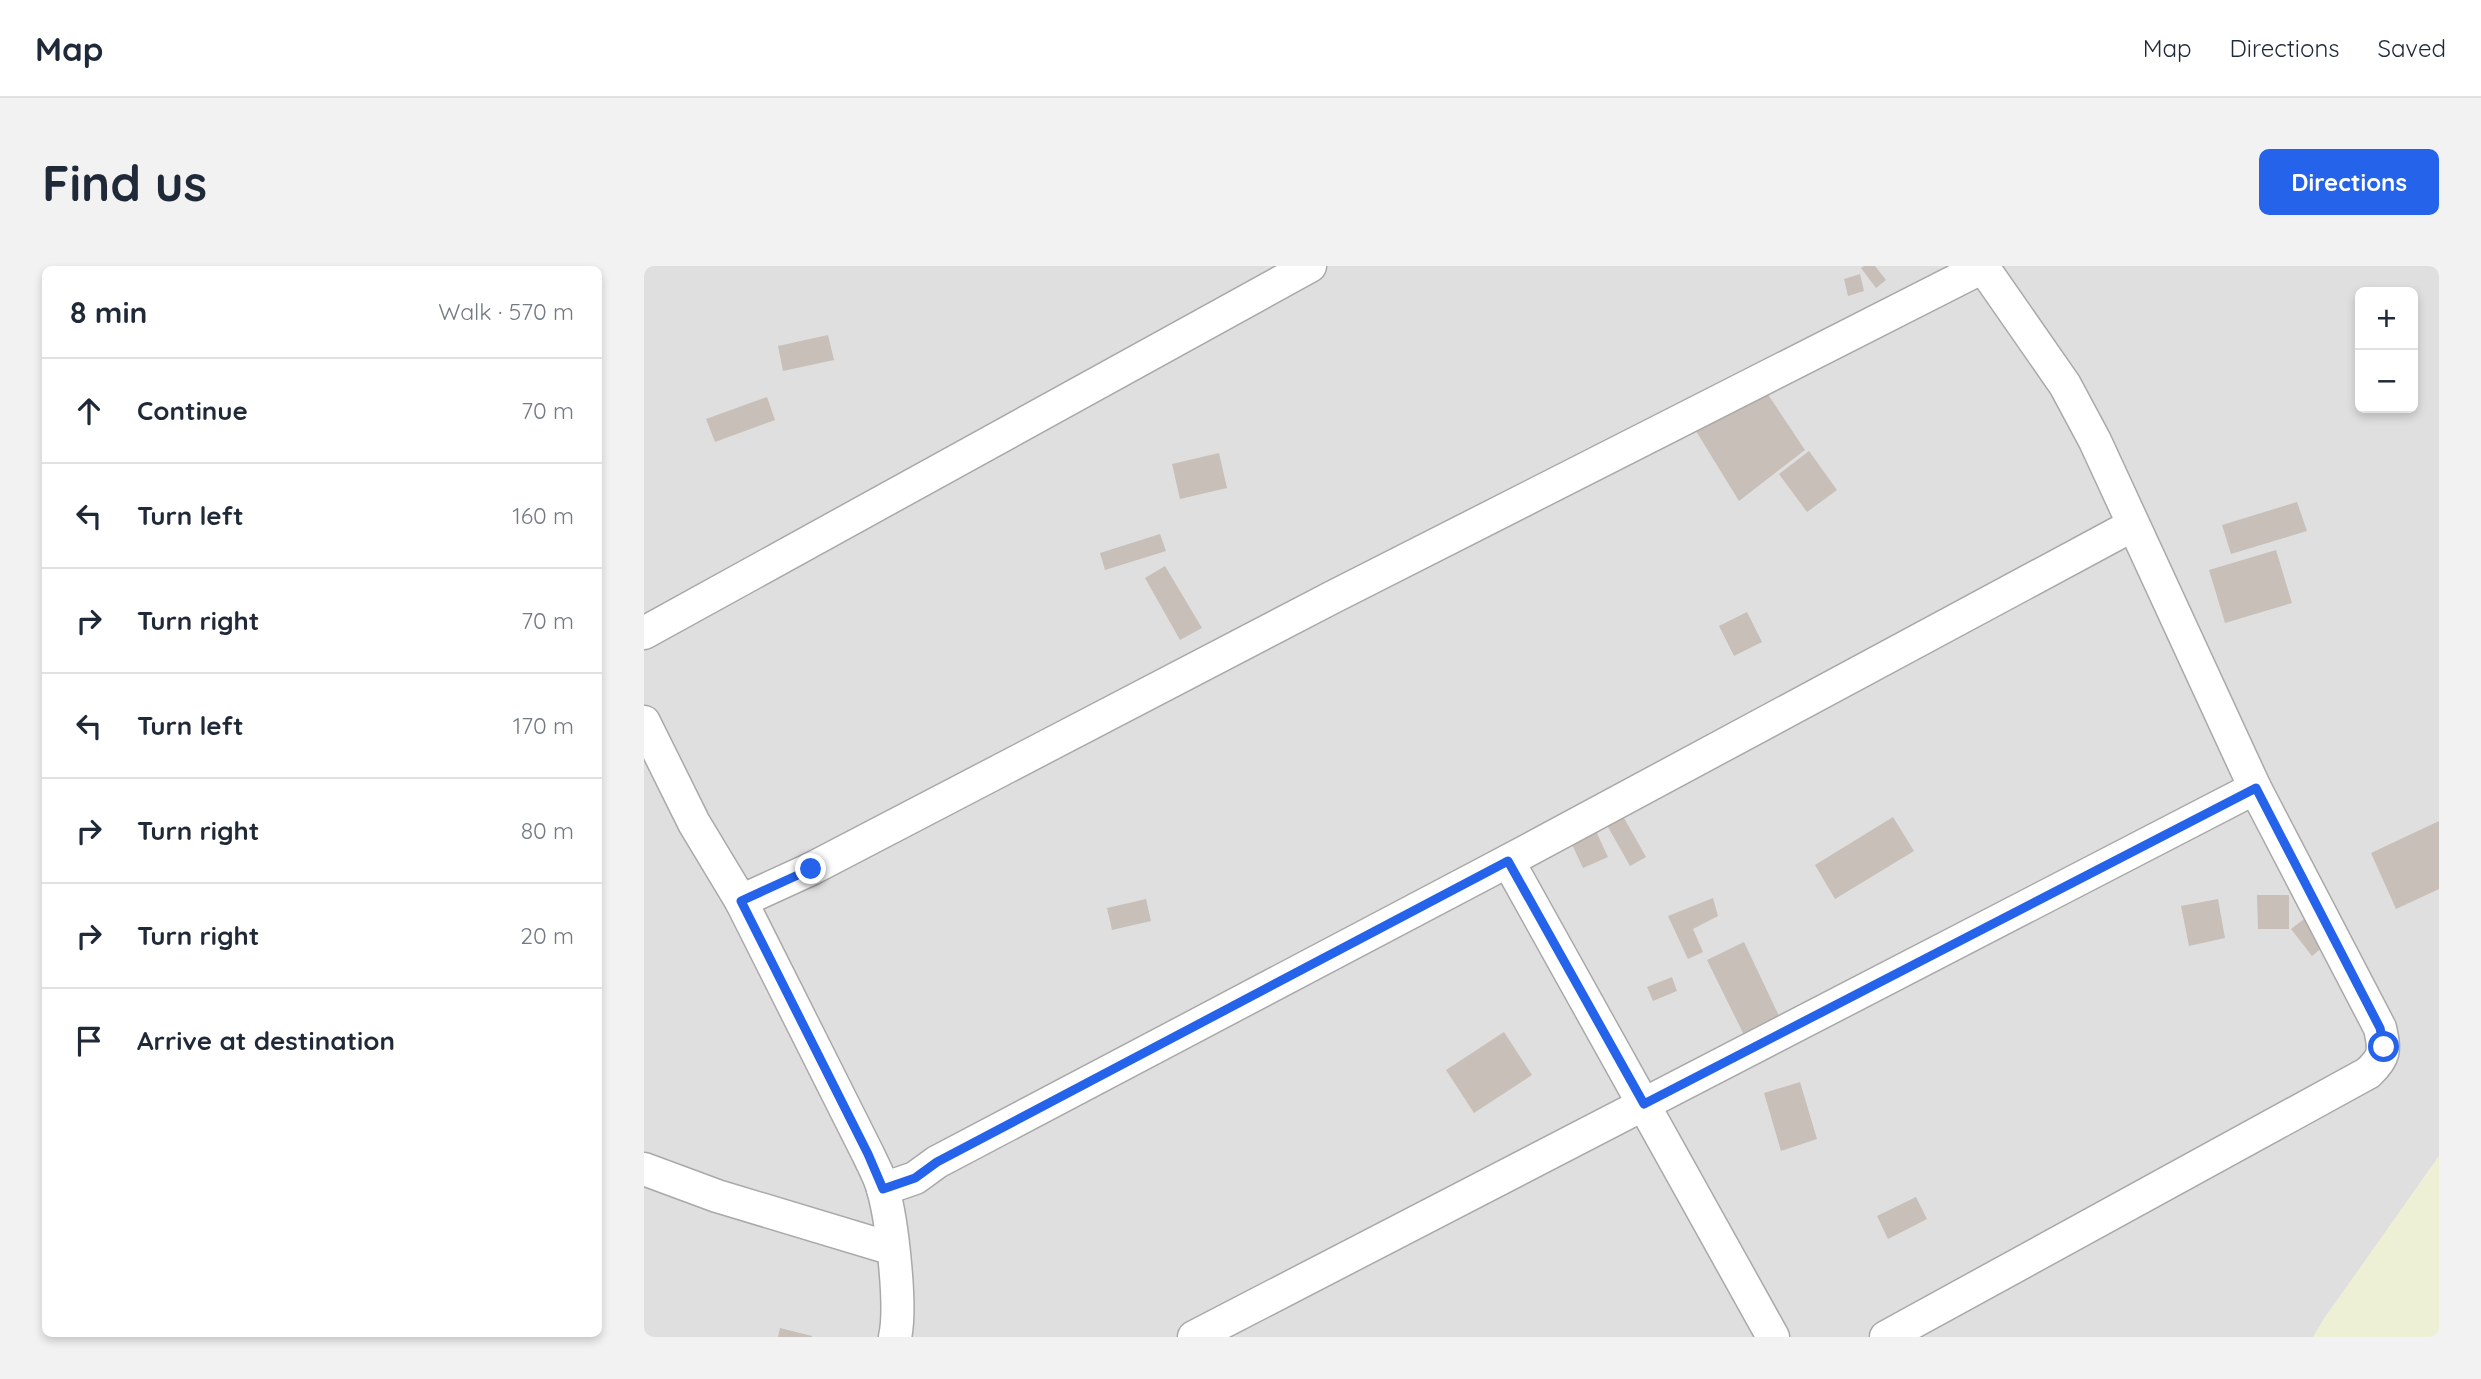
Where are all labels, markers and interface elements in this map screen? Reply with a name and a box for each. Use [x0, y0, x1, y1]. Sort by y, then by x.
text: Map [35, 28, 103, 69]
text: Map [2143, 33, 2192, 63]
text: Directions [2230, 33, 2340, 63]
text: Saved [2378, 33, 2446, 63]
button: Directions [2259, 149, 2439, 215]
text: Find us [42, 152, 207, 213]
map controls [2355, 287, 2418, 413]
button: + [2355, 287, 2418, 350]
text: 8 min [70, 293, 147, 331]
text: Walk · 570 m [438, 297, 574, 326]
button: − [2355, 350, 2418, 413]
icon: ahead [70, 392, 108, 430]
text: Continue [137, 394, 248, 427]
text: 70 m [521, 396, 574, 425]
icon: left [70, 497, 108, 535]
text: Turn left [137, 499, 244, 532]
text: 160 m [512, 501, 574, 530]
icon: right [70, 602, 108, 640]
text: Turn right [137, 604, 259, 637]
text: 70 m [521, 606, 574, 635]
icon: left [70, 707, 108, 745]
text: Turn left [137, 709, 244, 742]
text: 170 m [513, 711, 574, 740]
icon: right [70, 812, 108, 850]
text: Turn right [137, 814, 259, 847]
text: 80 m [521, 816, 574, 845]
route end [795, 853, 826, 884]
icon: right [70, 917, 108, 955]
text: Turn right [137, 919, 259, 952]
text: 20 m [520, 921, 574, 950]
icon: arrive [70, 1022, 108, 1060]
text: Arrive at destination [137, 1024, 395, 1057]
route start [2368, 1031, 2399, 1062]

